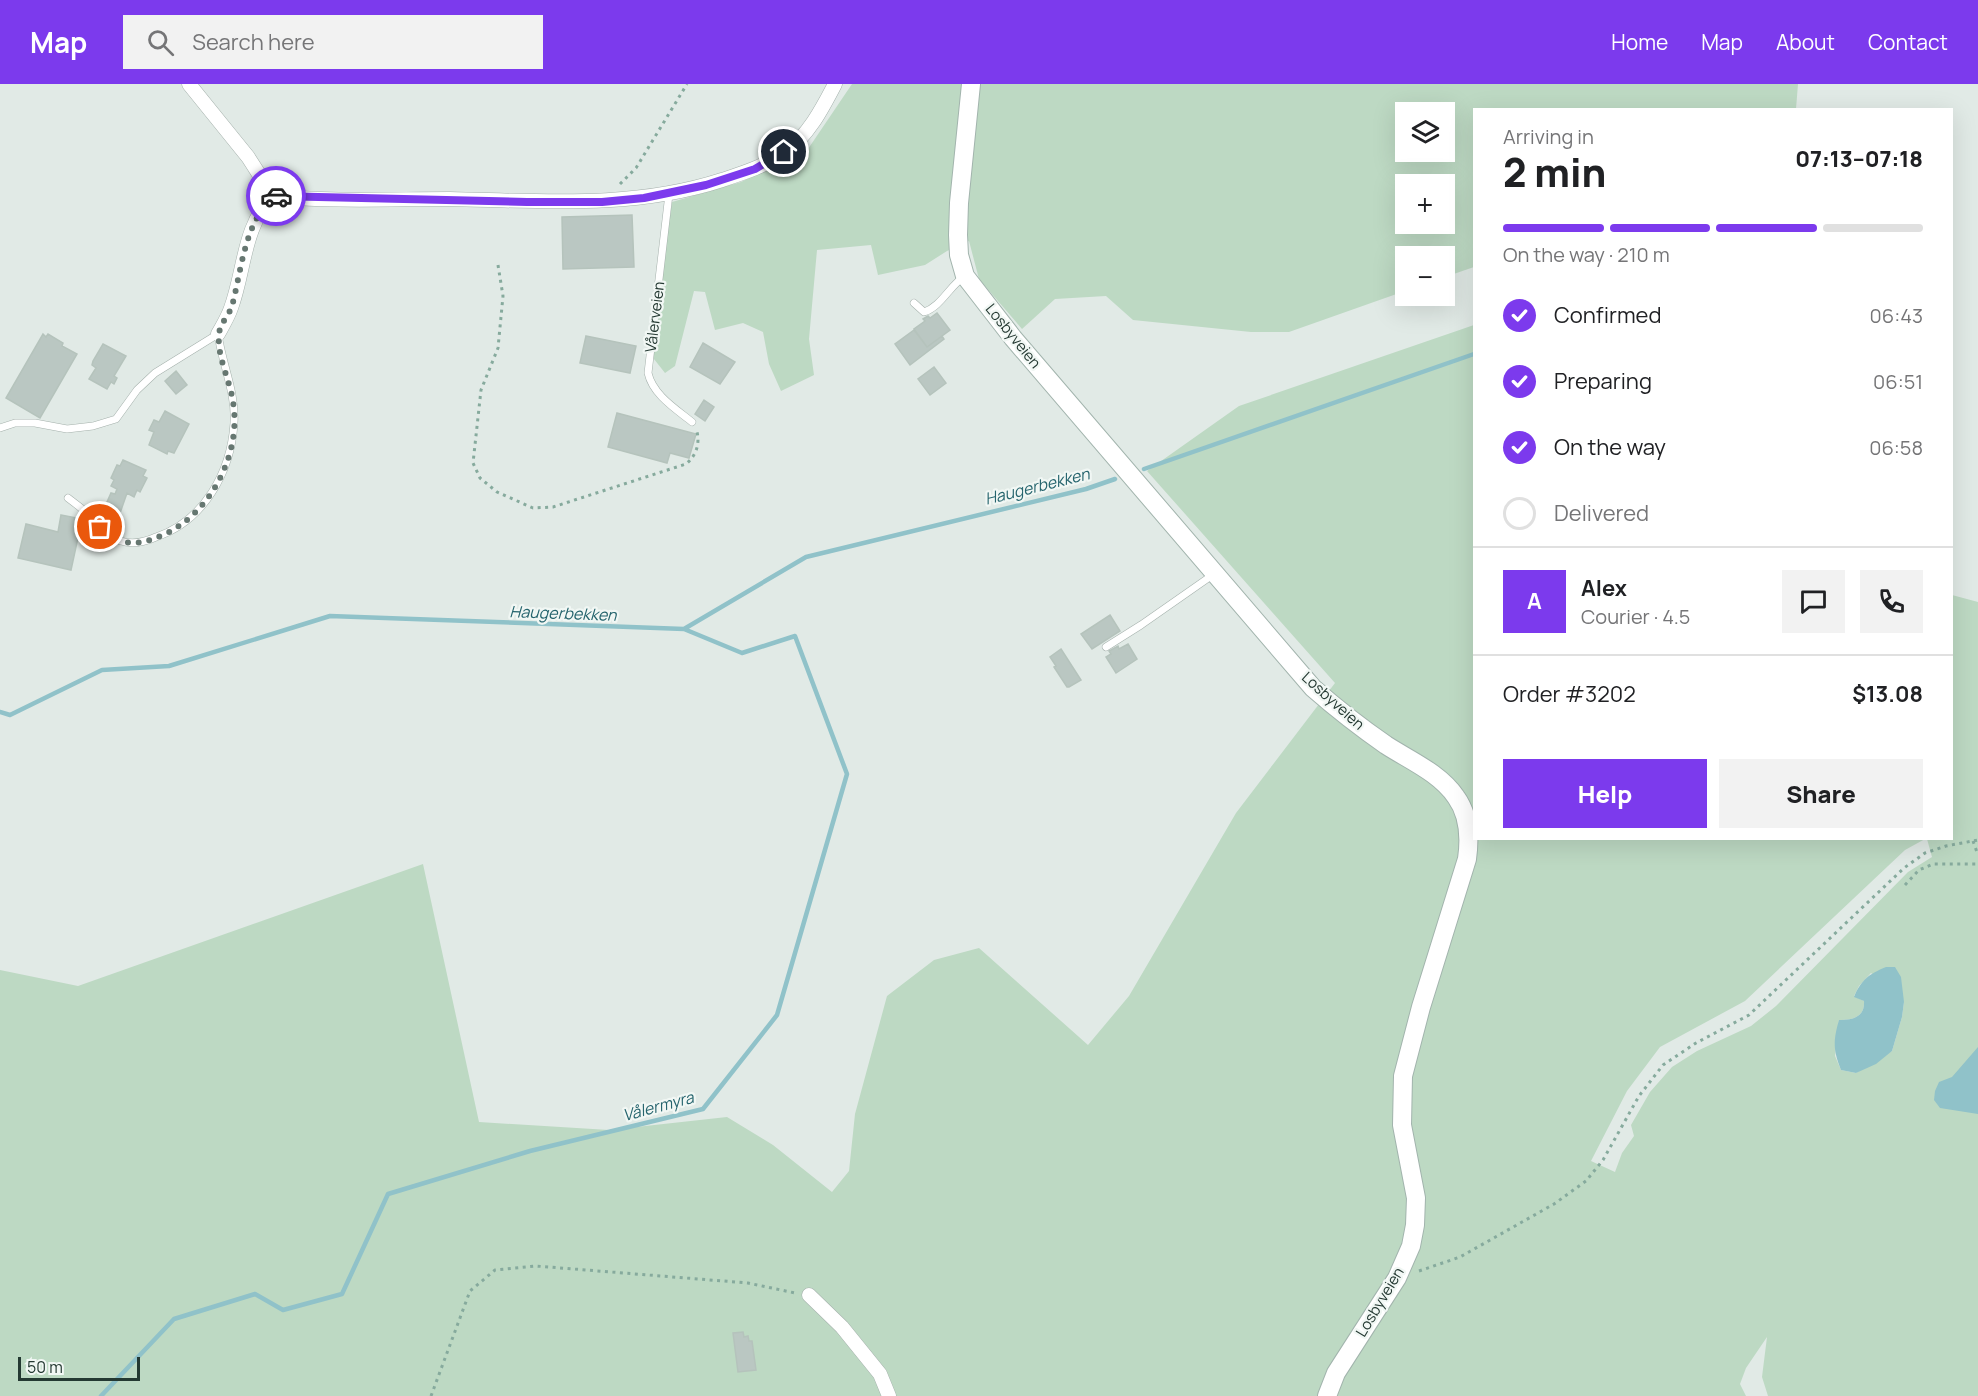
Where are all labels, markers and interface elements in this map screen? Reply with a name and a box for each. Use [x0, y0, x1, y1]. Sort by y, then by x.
search box [123, 15, 543, 69]
text: Map [30, 23, 87, 61]
icon: search [144, 26, 177, 59]
text: Search here [192, 27, 315, 57]
text: Home [1611, 28, 1668, 56]
text: Map [1701, 28, 1743, 56]
text: About [1776, 28, 1835, 56]
text: Contact [1868, 28, 1948, 56]
map controls [1395, 102, 1455, 306]
button: layers [1395, 102, 1455, 162]
text: Arriving in [1503, 123, 1594, 150]
pin [758, 126, 809, 177]
icon: home [767, 135, 800, 168]
text: 07:13–07:18 [1795, 144, 1923, 174]
text: 2 min [1503, 145, 1606, 199]
courier [246, 166, 306, 226]
button: + [1395, 174, 1455, 234]
icon: car [260, 180, 293, 213]
text: On the way · 210 m [1503, 241, 1670, 268]
button: − [1395, 246, 1455, 306]
street label: Vålerveien [640, 280, 669, 354]
street label: Losbyveien [981, 299, 1046, 373]
icon: check [1503, 299, 1536, 332]
text: Confirmed [1554, 300, 1662, 330]
text: 06:43 [1870, 302, 1923, 329]
icon: check [1503, 365, 1536, 398]
text: Preparing [1554, 366, 1652, 396]
text: 06:51 [1873, 368, 1923, 395]
icon: check [1503, 431, 1536, 464]
text: On the way [1554, 432, 1666, 462]
text: 06:58 [1869, 434, 1923, 461]
water label: Haugerbekken [982, 462, 1092, 510]
text: Delivered [1554, 498, 1649, 528]
pin [74, 501, 125, 552]
icon: bag [83, 510, 116, 543]
button: chat [1782, 570, 1845, 633]
button: phone [1860, 570, 1923, 633]
text: Alex [1581, 573, 1627, 603]
text: A [1527, 586, 1542, 616]
water label: Haugerbekken [509, 600, 617, 626]
text: Courier · 4.5 [1581, 603, 1690, 630]
street label: Losbyveien [1297, 667, 1369, 735]
text: Order #3202 [1503, 679, 1636, 709]
text: $13.08 [1852, 679, 1923, 709]
button: Help [1503, 759, 1707, 828]
button: Share [1719, 759, 1923, 828]
water label: Vålermyra [620, 1086, 697, 1126]
street label: Losbyveien [1351, 1263, 1409, 1340]
scale bar [18, 1354, 140, 1382]
text: 50 m [27, 1356, 63, 1378]

